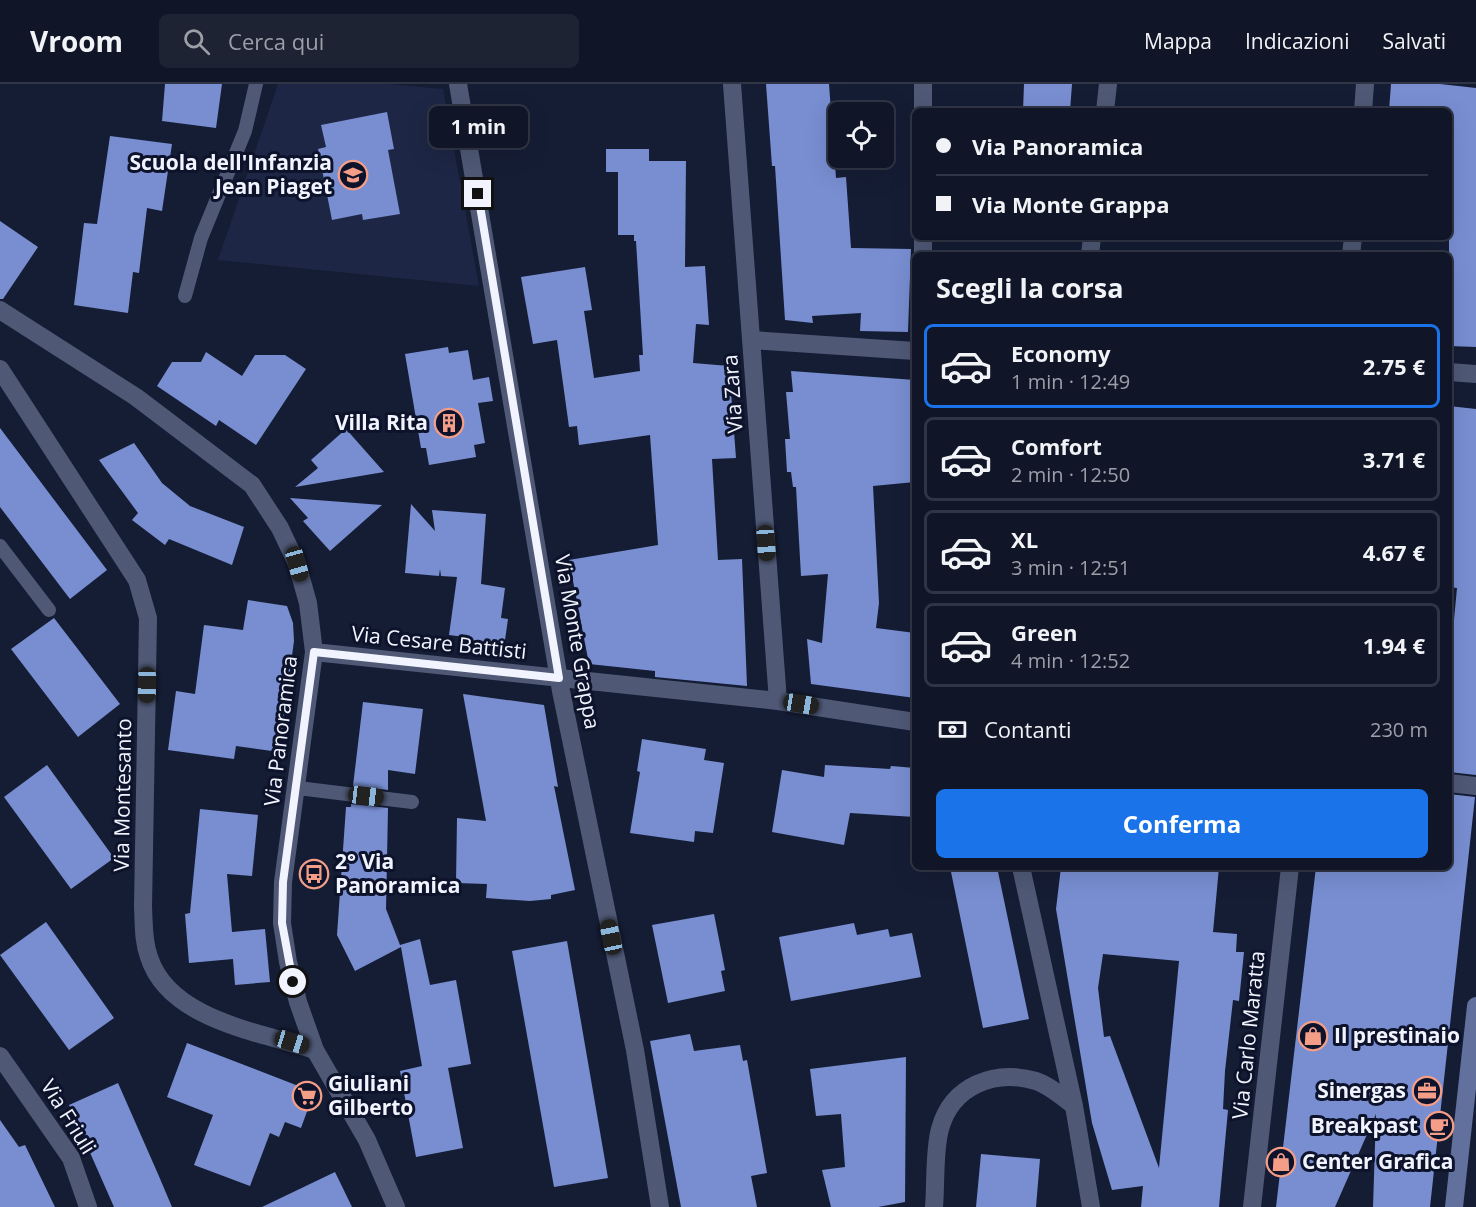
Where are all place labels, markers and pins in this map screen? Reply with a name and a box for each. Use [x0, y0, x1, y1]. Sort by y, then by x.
place label: Scuola dell'Infanzia Jean Piaget [129, 148, 332, 200]
school or university icon: Scuola dell'Infanzia Jean Piaget [337, 159, 369, 191]
building icon: Villa Rita [433, 407, 465, 439]
place label: Villa Rita [335, 408, 428, 436]
place label: 2° Via Panoramica [335, 847, 460, 899]
bus stop icon: 2° Via Panoramica [298, 858, 330, 890]
shop icon: Il prestinaio [1297, 1020, 1329, 1052]
place label: Il prestinaio [1334, 1021, 1460, 1049]
place label: Giuliani Gilberto [328, 1069, 413, 1121]
office icon: Sinergas [1411, 1075, 1443, 1107]
place label: Sinergas [1317, 1076, 1406, 1104]
supermarket icon: Giuliani Gilberto [291, 1080, 323, 1112]
cafe icon: Breakpast [1423, 1110, 1455, 1142]
place label: Breakpast [1311, 1111, 1418, 1139]
shop icon: Center Grafica [1265, 1146, 1297, 1178]
place label: Center Grafica [1302, 1147, 1454, 1175]

